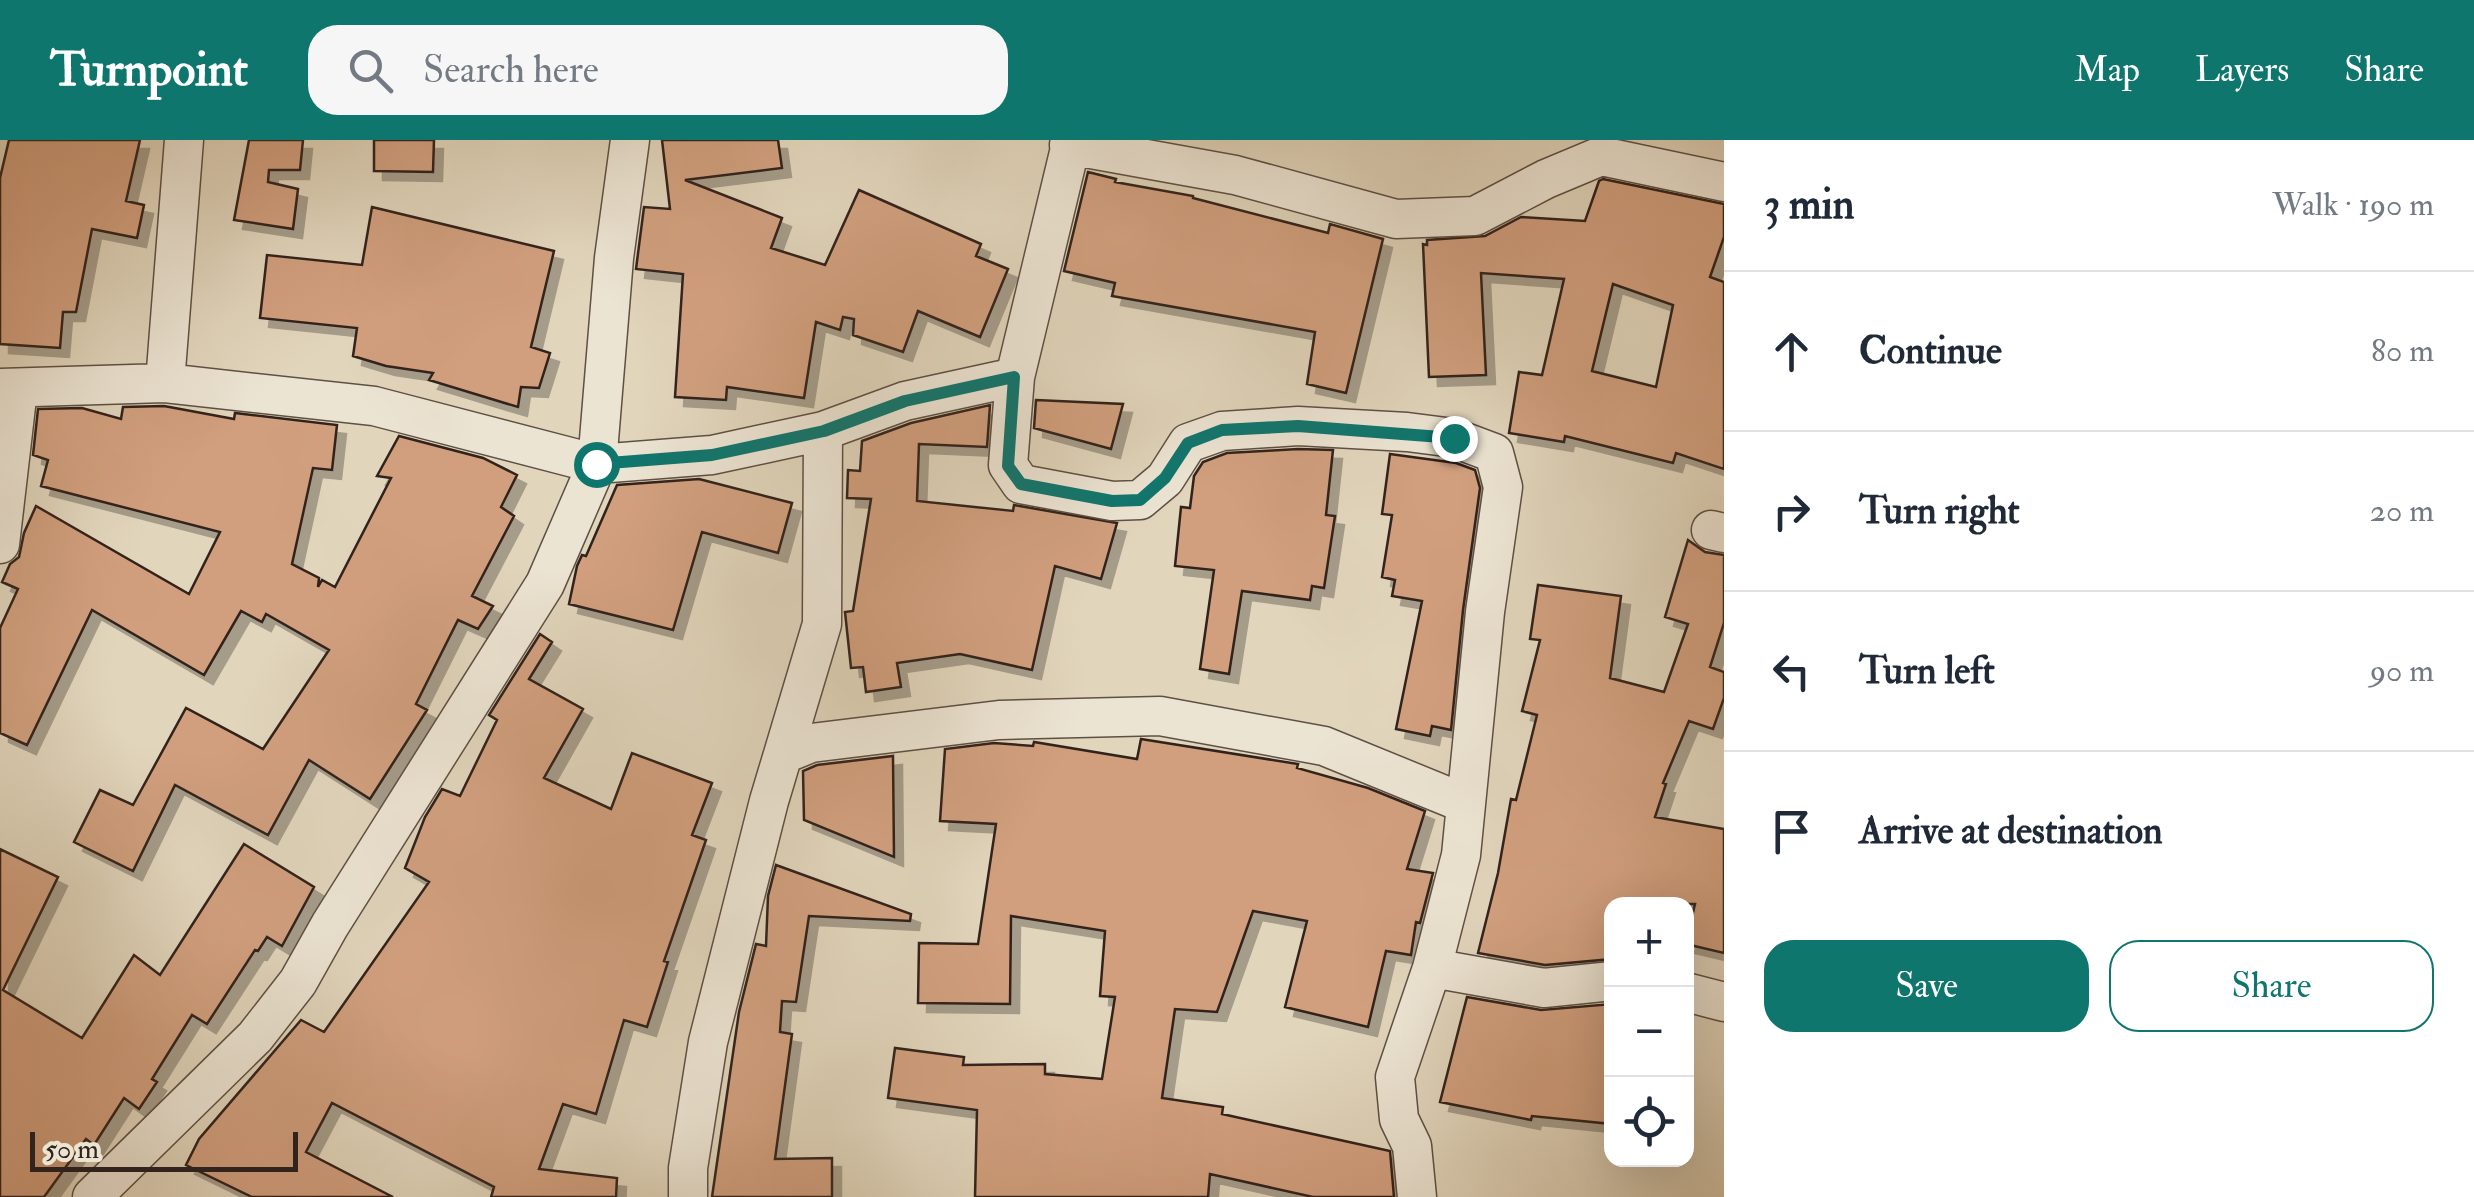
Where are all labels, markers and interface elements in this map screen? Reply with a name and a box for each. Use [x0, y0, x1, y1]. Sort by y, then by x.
search box [308, 25, 1008, 115]
text: Turnpoint [50, 40, 248, 100]
icon: search [343, 43, 398, 98]
text: Search here [423, 46, 599, 94]
text: Map [2074, 48, 2140, 92]
text: Layers [2195, 48, 2289, 92]
text: Share [2344, 48, 2424, 92]
text: 3 min [1764, 179, 1854, 231]
text: Walk · 190 m [2272, 185, 2434, 225]
icon: ahead [1764, 324, 1819, 379]
text: Continue [1859, 327, 2002, 375]
text: 80 m [2371, 331, 2434, 371]
route end [1432, 416, 1478, 462]
route start [574, 442, 620, 488]
icon: right [1764, 484, 1819, 539]
text: Turn right [1859, 487, 2020, 535]
text: 20 m [2370, 491, 2434, 531]
icon: left [1764, 644, 1819, 699]
text: Turn left [1859, 647, 1995, 695]
text: 90 m [2370, 651, 2434, 691]
icon: arrive [1764, 804, 1819, 859]
text: Arrive at destination [1859, 807, 2163, 855]
map controls [1604, 897, 1694, 1167]
button: + [1604, 897, 1694, 987]
button: Save [1764, 940, 2089, 1032]
button: Share [2109, 940, 2434, 1032]
button: − [1604, 987, 1694, 1077]
button: locate [1604, 1077, 1694, 1167]
scale bar [30, 1127, 298, 1172]
text: 50 m [45, 1132, 99, 1167]

